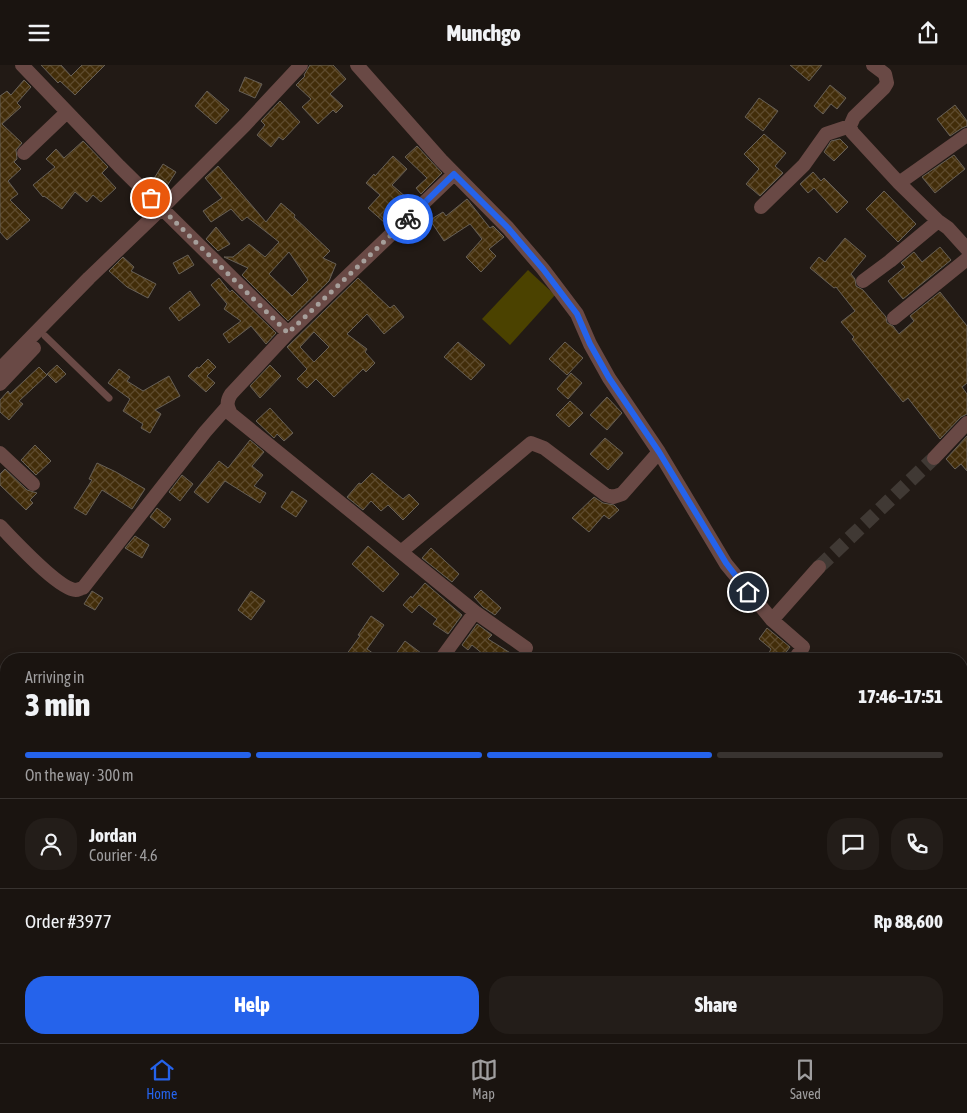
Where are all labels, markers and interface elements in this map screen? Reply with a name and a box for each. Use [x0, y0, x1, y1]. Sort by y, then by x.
icon: menu [25, 19, 53, 47]
icon: share [914, 19, 942, 47]
text: Munchgo [446, 20, 521, 46]
pin [130, 177, 172, 219]
icon: bag [137, 184, 165, 212]
courier [383, 194, 433, 244]
icon: bike [394, 205, 422, 233]
pin [727, 571, 769, 613]
icon: home [734, 578, 762, 606]
text: Arriving in [25, 668, 85, 686]
text: 17:46–17:51 [858, 685, 943, 707]
text: 3 min [25, 686, 90, 723]
text: On the way · 300 m [25, 766, 134, 784]
button: person [25, 818, 77, 870]
button: chat [827, 818, 879, 870]
button: phone [891, 818, 943, 870]
text: Jordan [89, 824, 137, 846]
text: Courier · 4.6 [89, 846, 158, 864]
text: Order #3977 [25, 910, 112, 932]
text: Rp 88,600 [874, 910, 943, 932]
button: Help [25, 976, 479, 1034]
button: Share [489, 976, 943, 1034]
tab: Home [146, 1056, 177, 1102]
tab: Map [470, 1056, 498, 1102]
tab: Saved [790, 1056, 821, 1102]

